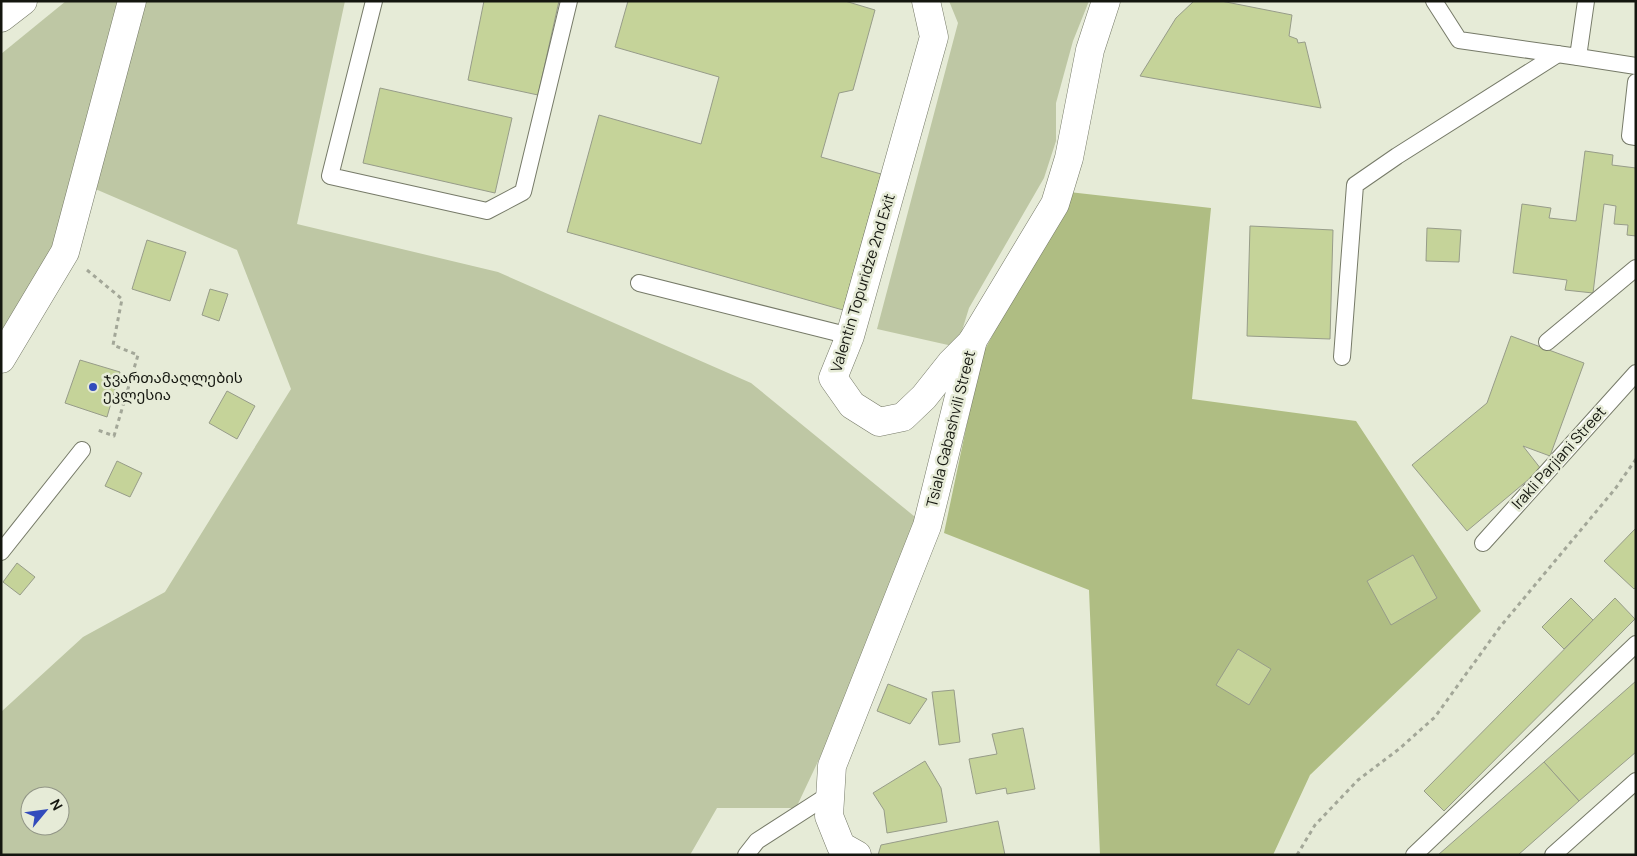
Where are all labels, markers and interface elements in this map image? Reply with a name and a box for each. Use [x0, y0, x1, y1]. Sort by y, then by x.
street label: Valentin Topuridze 2nd Exit [825, 191, 900, 375]
street label: Tsiala Gabashvili Street [921, 348, 980, 509]
place label: ჯვართამაღლების ეკლესია [103, 367, 243, 405]
marker: ჯვართამაღლების ეკლესია [87, 381, 99, 393]
street label: Irakli Parjiani Street [1507, 402, 1611, 514]
north arrow [20, 786, 70, 836]
text: N [46, 795, 68, 813]

